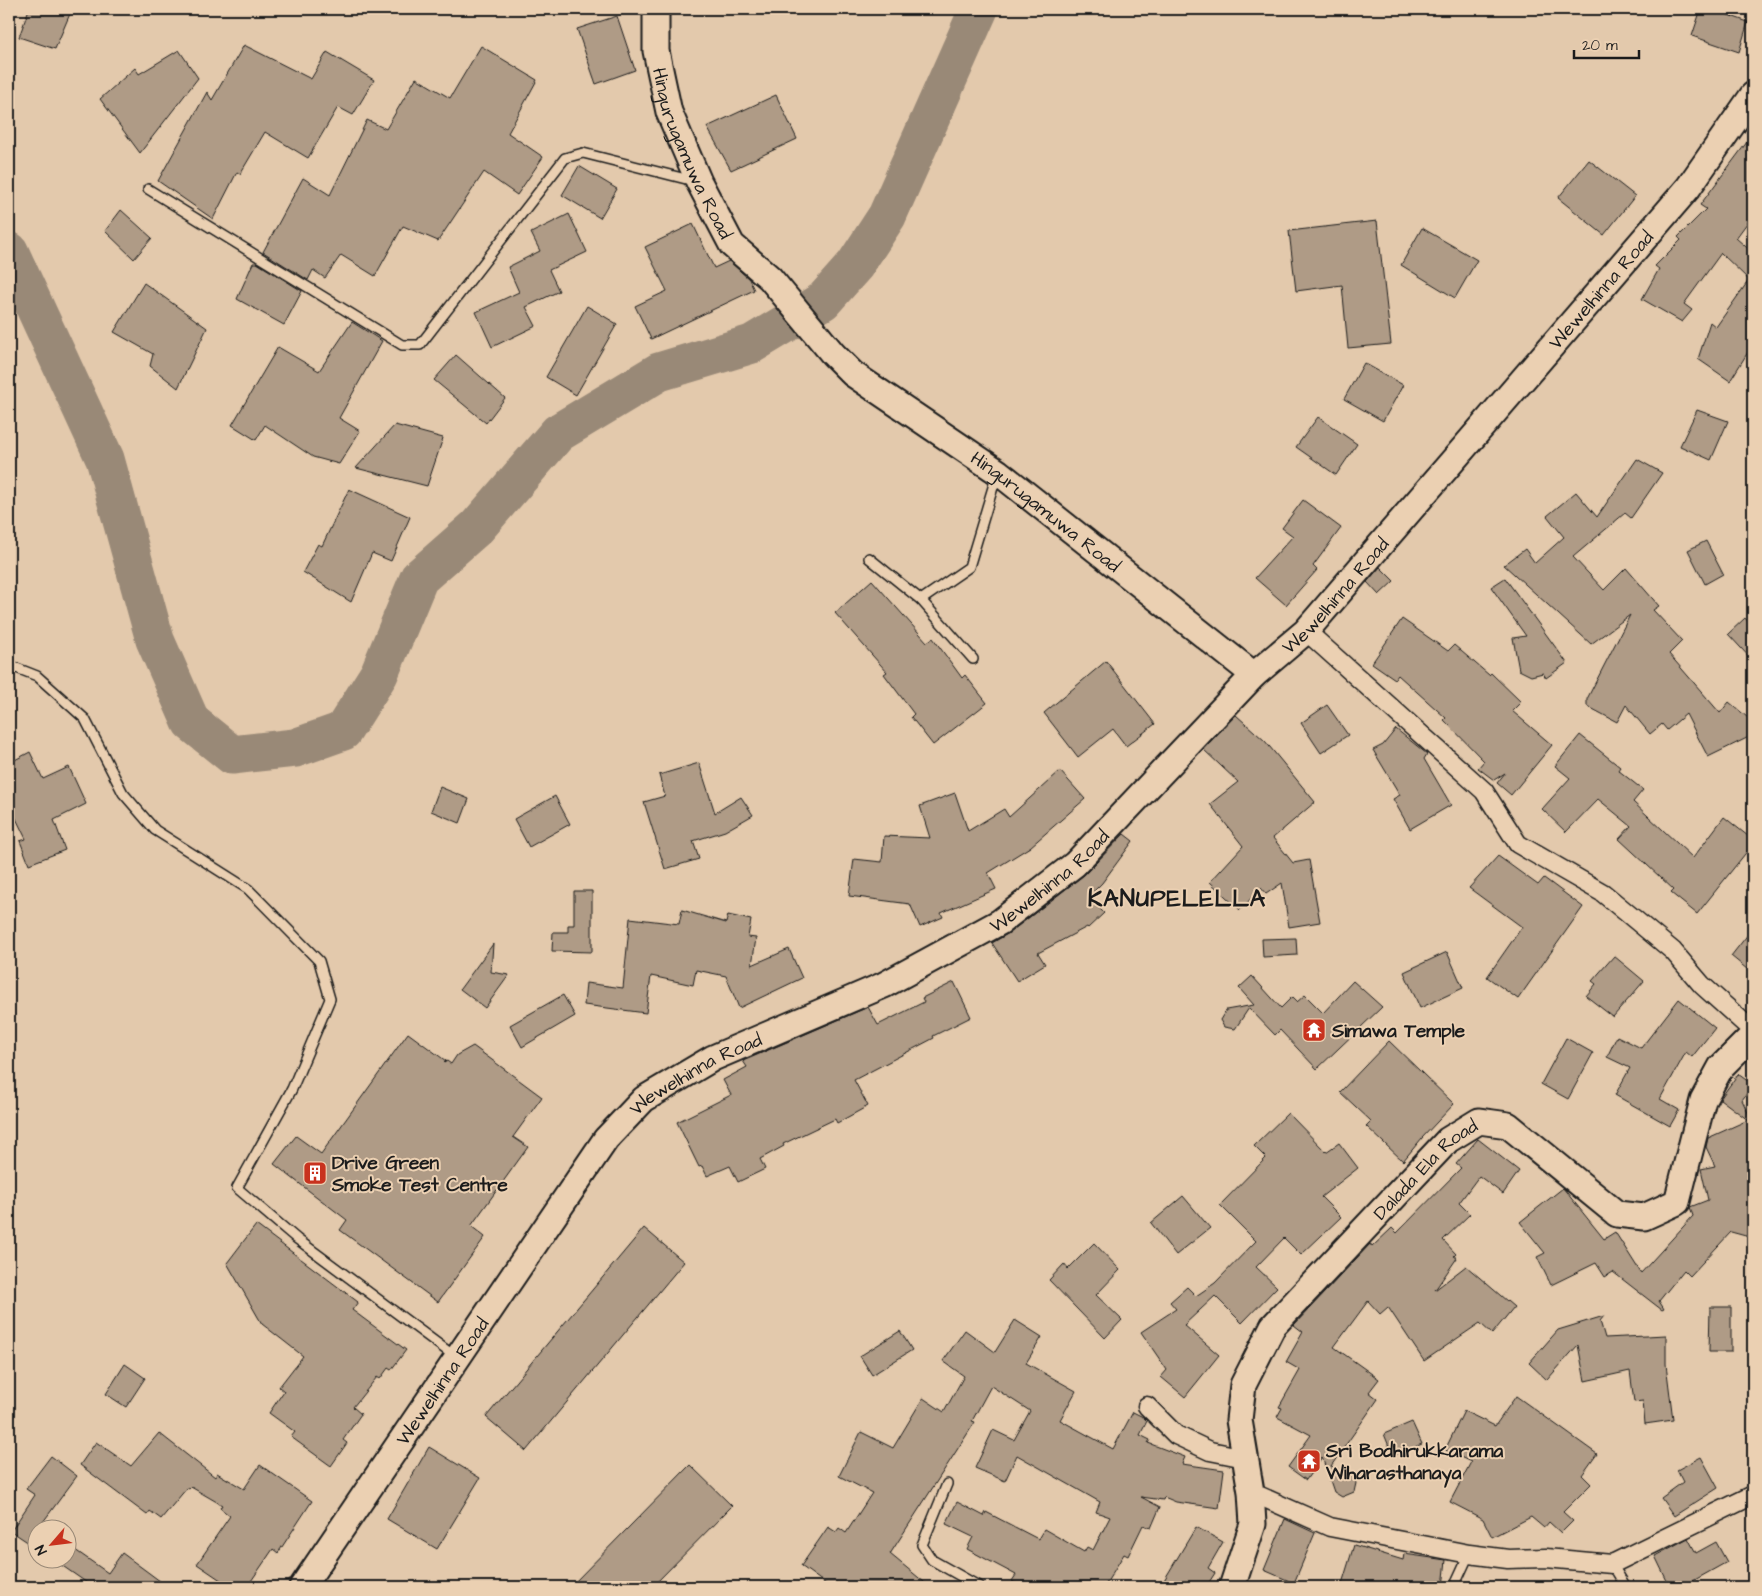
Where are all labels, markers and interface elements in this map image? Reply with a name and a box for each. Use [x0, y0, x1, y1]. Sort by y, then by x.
scale bar [1574, 28, 1640, 60]
text: 20 m [1582, 35, 1618, 56]
street label: Hingurugamuwa Road [645, 65, 739, 244]
street label: Wewelhinna Road [1543, 225, 1661, 356]
street label: Hingurugamuwa Road [965, 445, 1126, 580]
street label: Wewelhinna Road [1276, 532, 1396, 661]
street label: Wewelhinna Road [985, 824, 1116, 940]
district label: KANUPELELLA [1088, 882, 1266, 916]
temple icon: Simawa Temple [1301, 1017, 1327, 1043]
place label: Simawa Temple [1331, 1018, 1466, 1045]
street label: Wewelhinna Road [624, 1027, 767, 1122]
street label: Dalada Ela Road [1368, 1113, 1483, 1227]
place label: Drive Green Smoke Test Centre [331, 1150, 509, 1199]
building icon: Drive Green Smoke Test Centre [302, 1160, 328, 1186]
street label: Wewelhinna Road [390, 1312, 496, 1451]
place label: Sri Bodhirukkarama Wiharasthanaya [1325, 1438, 1503, 1488]
temple icon: Sri Bodhirukkarama Wiharasthanaya [1296, 1448, 1322, 1474]
north arrow [28, 1518, 78, 1568]
text: N [30, 1541, 52, 1558]

